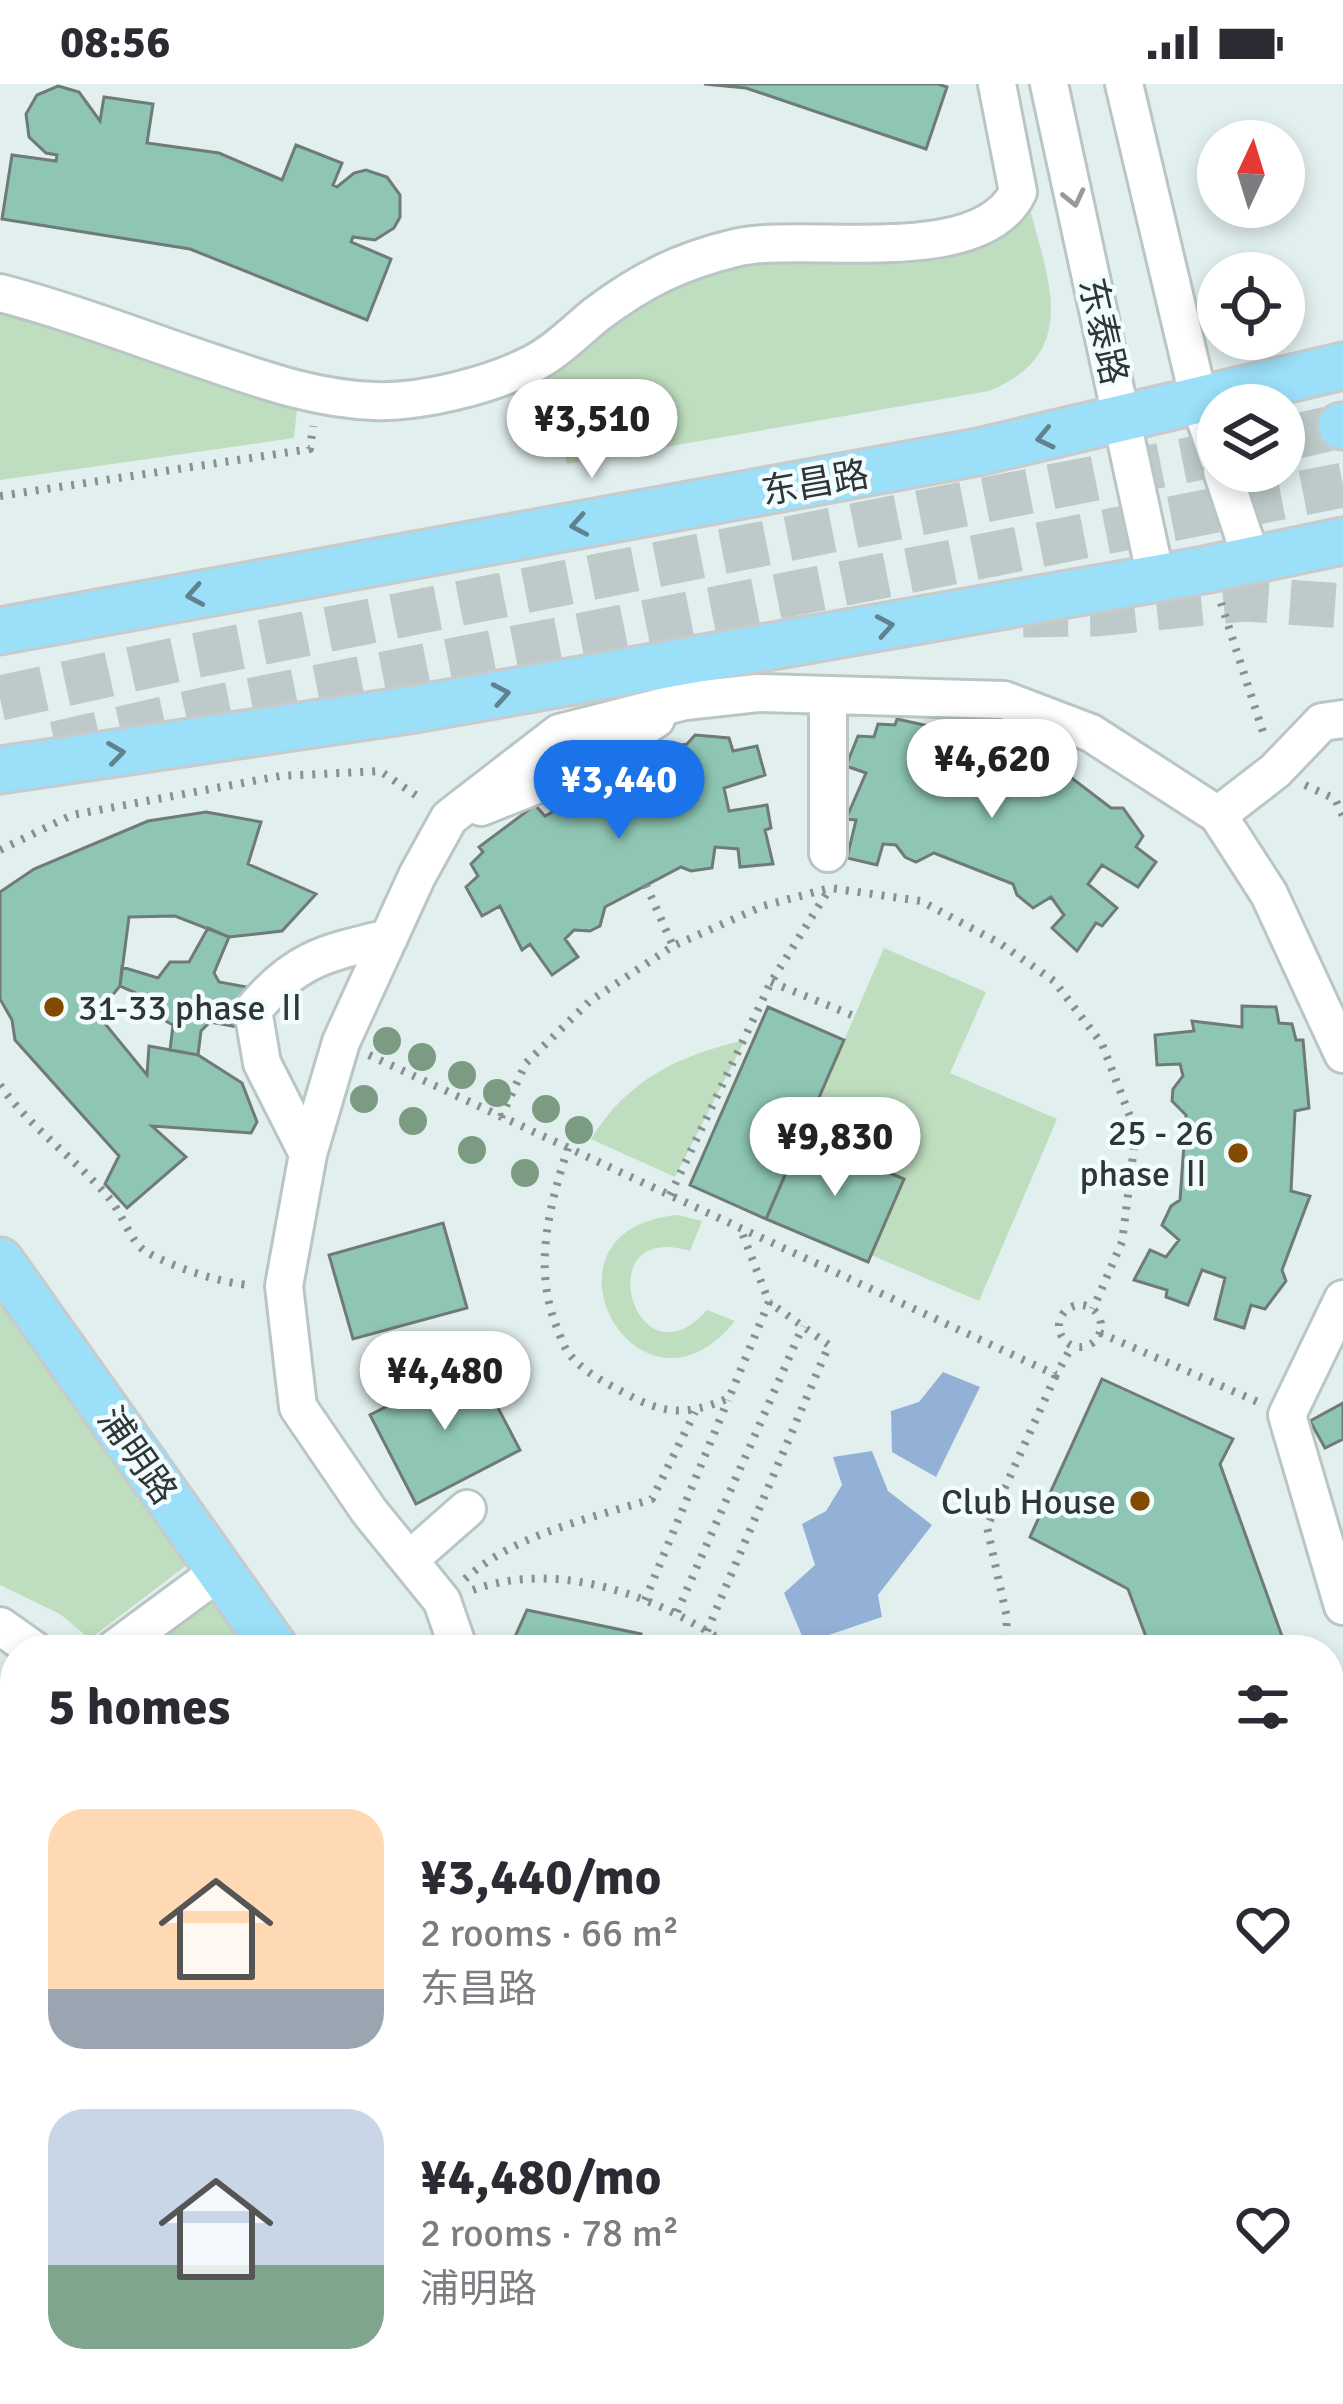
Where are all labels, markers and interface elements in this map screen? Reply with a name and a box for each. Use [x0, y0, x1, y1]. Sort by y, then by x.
text: 08:56 [60, 15, 170, 70]
north arrow [1197, 120, 1305, 228]
map controls [1197, 120, 1305, 492]
one-way arrow [1061, 188, 1086, 208]
button: locate [1197, 252, 1305, 360]
street label: 东泰路 [1068, 274, 1137, 389]
pin: ¥3,510 [494, 379, 690, 481]
button: layers [1197, 384, 1305, 492]
text: ¥3,510 [534, 394, 650, 442]
one-way arrow [1035, 424, 1055, 449]
street label: 东昌路 [758, 452, 872, 515]
one-way arrow [569, 511, 589, 537]
one-way arrow [186, 581, 206, 607]
one-way arrow [875, 614, 895, 640]
one-way arrow [491, 682, 511, 707]
pin: ¥4,620 [894, 719, 1090, 821]
text: ¥4,620 [934, 734, 1050, 782]
pin: ¥3,440 [521, 740, 717, 842]
one-way arrow [106, 741, 126, 767]
text: ¥3,440 [561, 755, 677, 803]
place label: 31-33 phase Ⅱ [78, 986, 310, 1031]
marker: 31-33 phase Ⅱ [41, 994, 67, 1020]
pin: ¥9,830 [737, 1097, 933, 1199]
place label: 25 - 26 phase Ⅱ [1079, 1111, 1214, 1197]
text: ¥9,830 [777, 1112, 893, 1160]
marker: 25 - 26 phase Ⅱ [1225, 1140, 1251, 1166]
pin: ¥4,480 [347, 1331, 543, 1433]
text: ¥4,480 [387, 1346, 503, 1394]
street label: 浦明路 [87, 1399, 186, 1513]
place label: Club House [941, 1480, 1116, 1525]
marker: Club House [1127, 1488, 1153, 1514]
icon: filters [1230, 1674, 1296, 1740]
text: 5 homes [48, 1676, 230, 1739]
text: ¥3,440/mo [420, 1846, 661, 1909]
icon: home [144, 1857, 288, 2001]
icon: heart [1230, 1896, 1296, 1962]
text: 2 rooms · 66 m² [420, 1909, 679, 1957]
text: 东昌路 [420, 1965, 537, 2013]
text: ¥4,480/mo [420, 2146, 661, 2209]
icon: home [144, 2157, 288, 2301]
icon: heart [1230, 2196, 1296, 2262]
text: 2 rooms · 78 m² [420, 2209, 679, 2257]
text: 浦明路 [420, 2265, 537, 2313]

